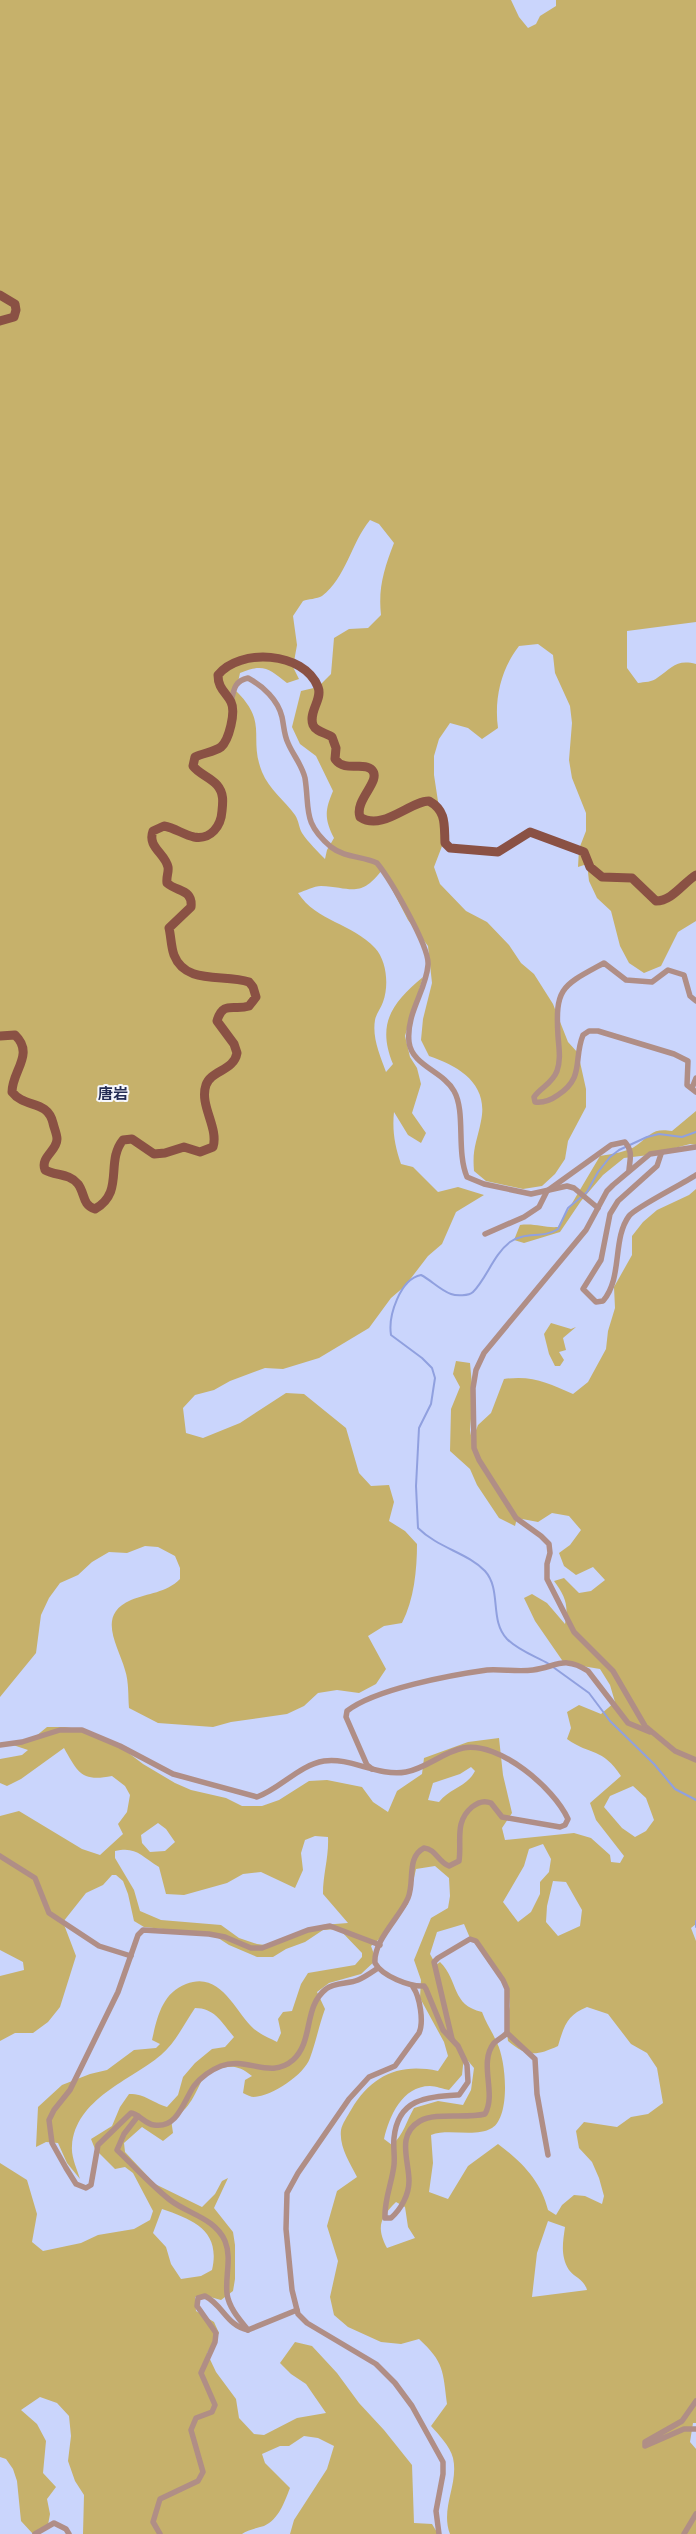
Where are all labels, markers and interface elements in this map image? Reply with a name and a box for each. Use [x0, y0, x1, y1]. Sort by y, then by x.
district label: 唐岩 [98, 1083, 128, 1103]

